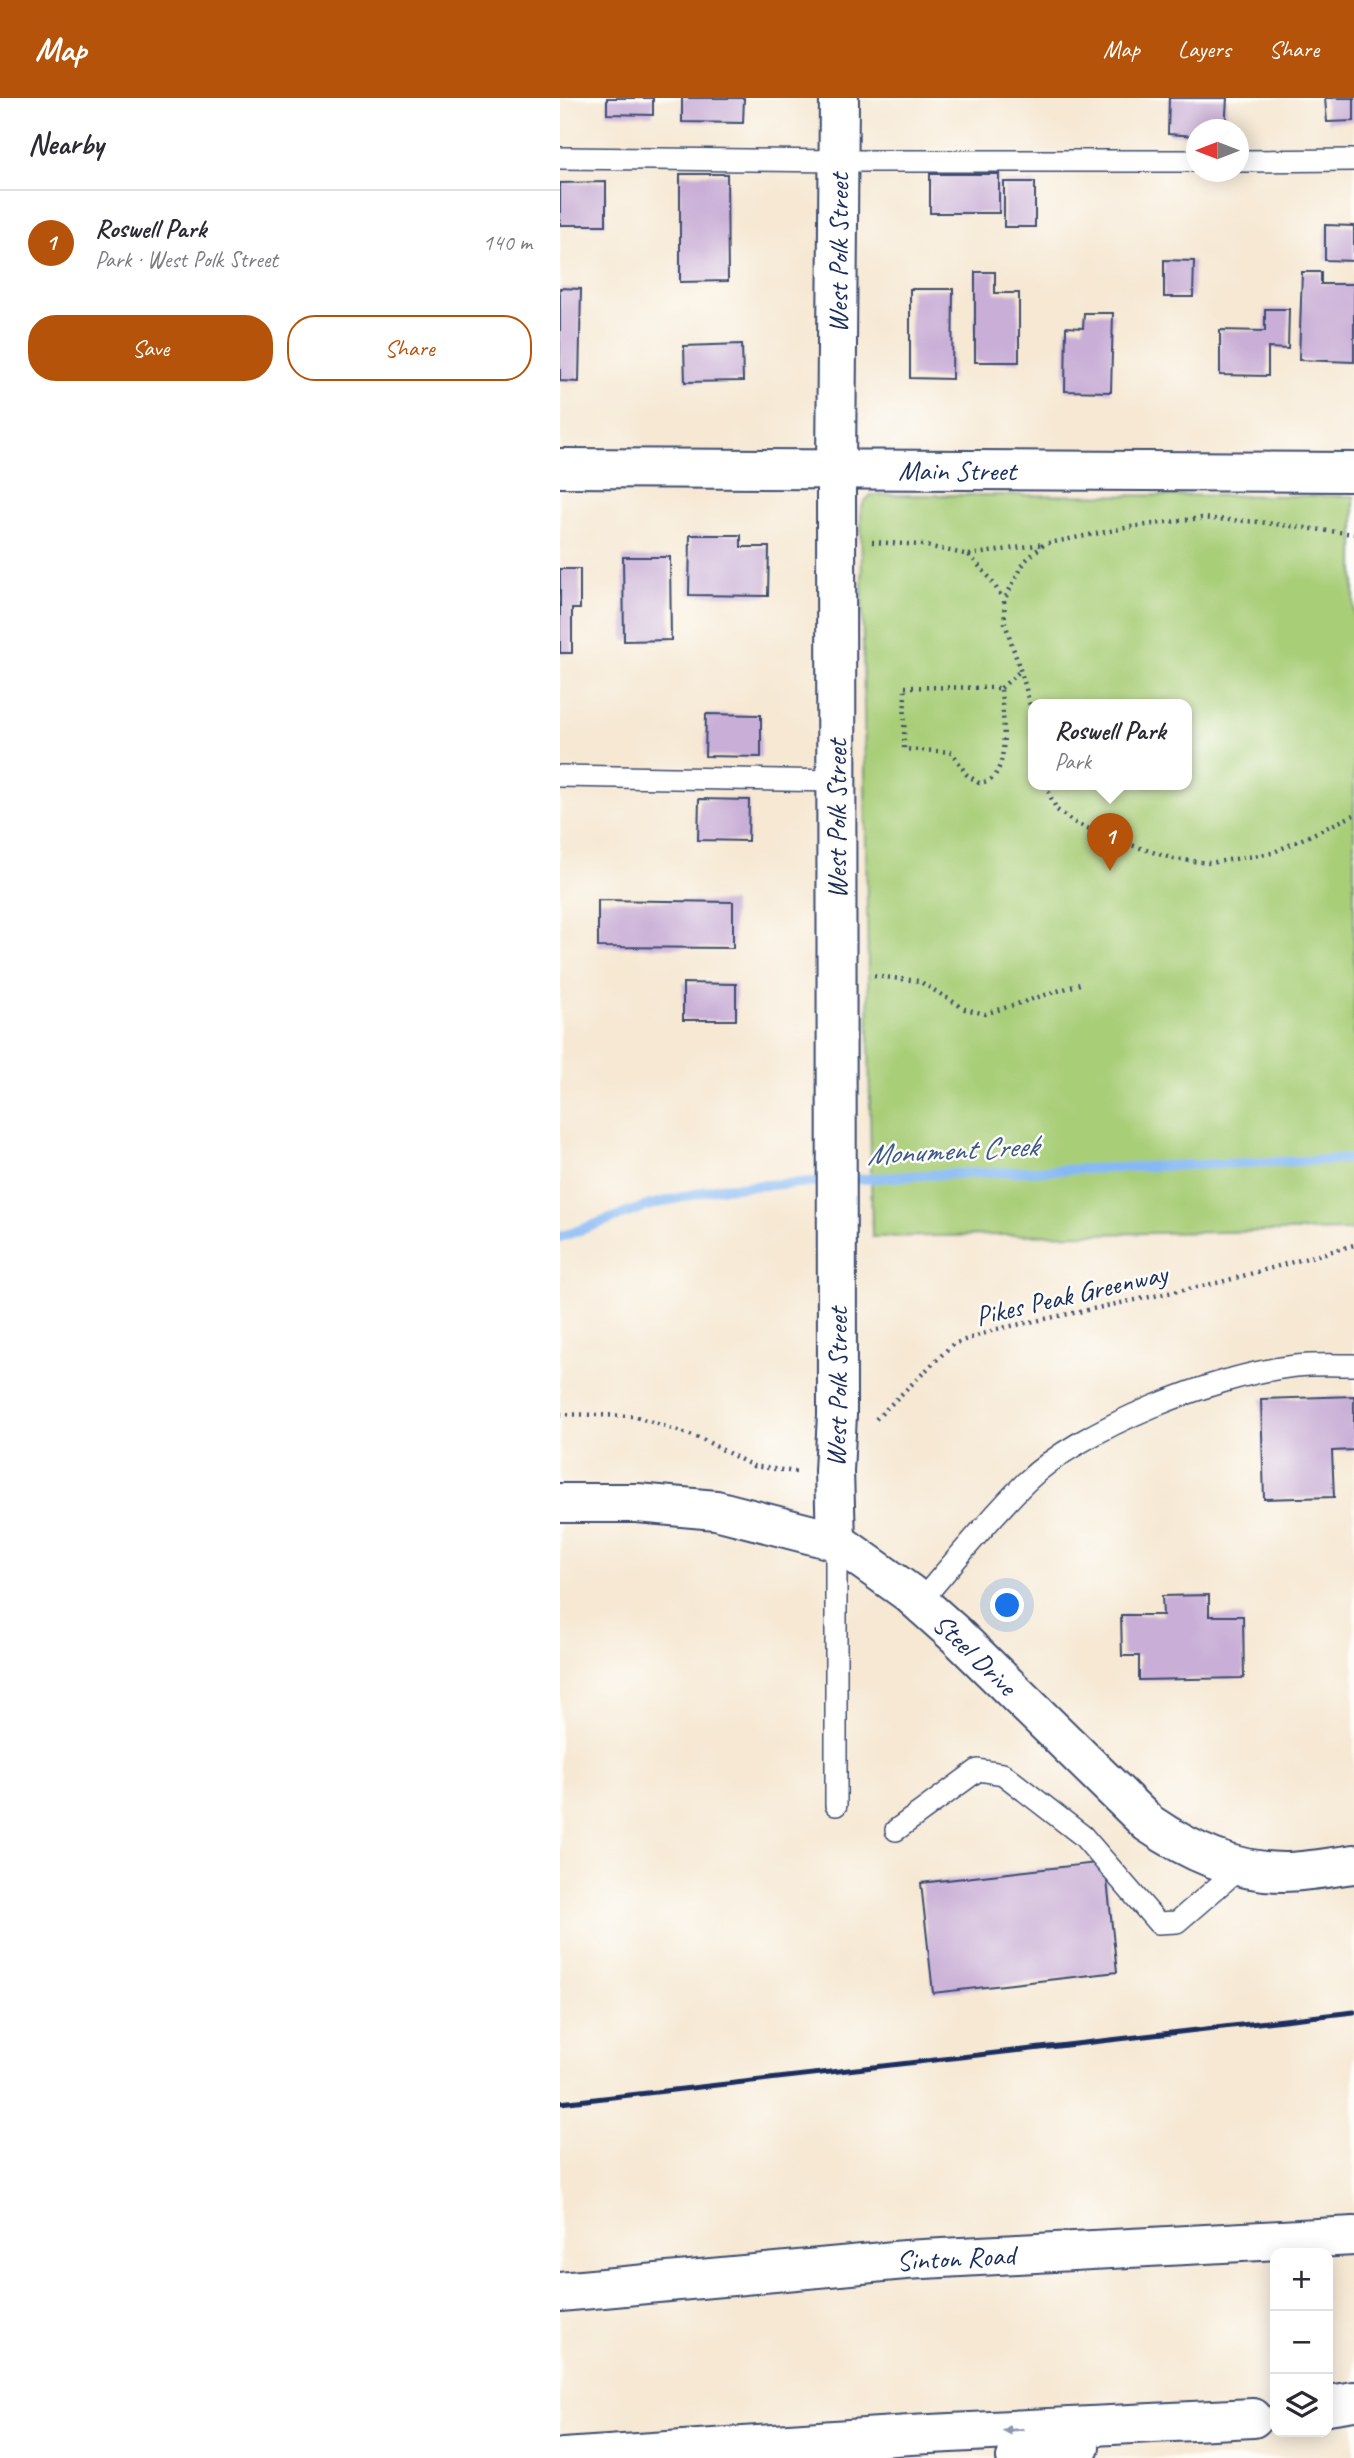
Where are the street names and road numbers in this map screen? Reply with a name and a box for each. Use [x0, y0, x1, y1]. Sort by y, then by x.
street label: West Polk Street [820, 171, 856, 333]
street label: Main Street [898, 453, 1019, 488]
street label: West Polk Street [819, 737, 854, 899]
street label: Pikes Peak Greenway [972, 1255, 1173, 1334]
street label: West Polk Street [817, 1305, 855, 1468]
street label: Steel Drive [926, 1606, 1025, 1704]
street label: Sinton Road [895, 2237, 1020, 2279]

